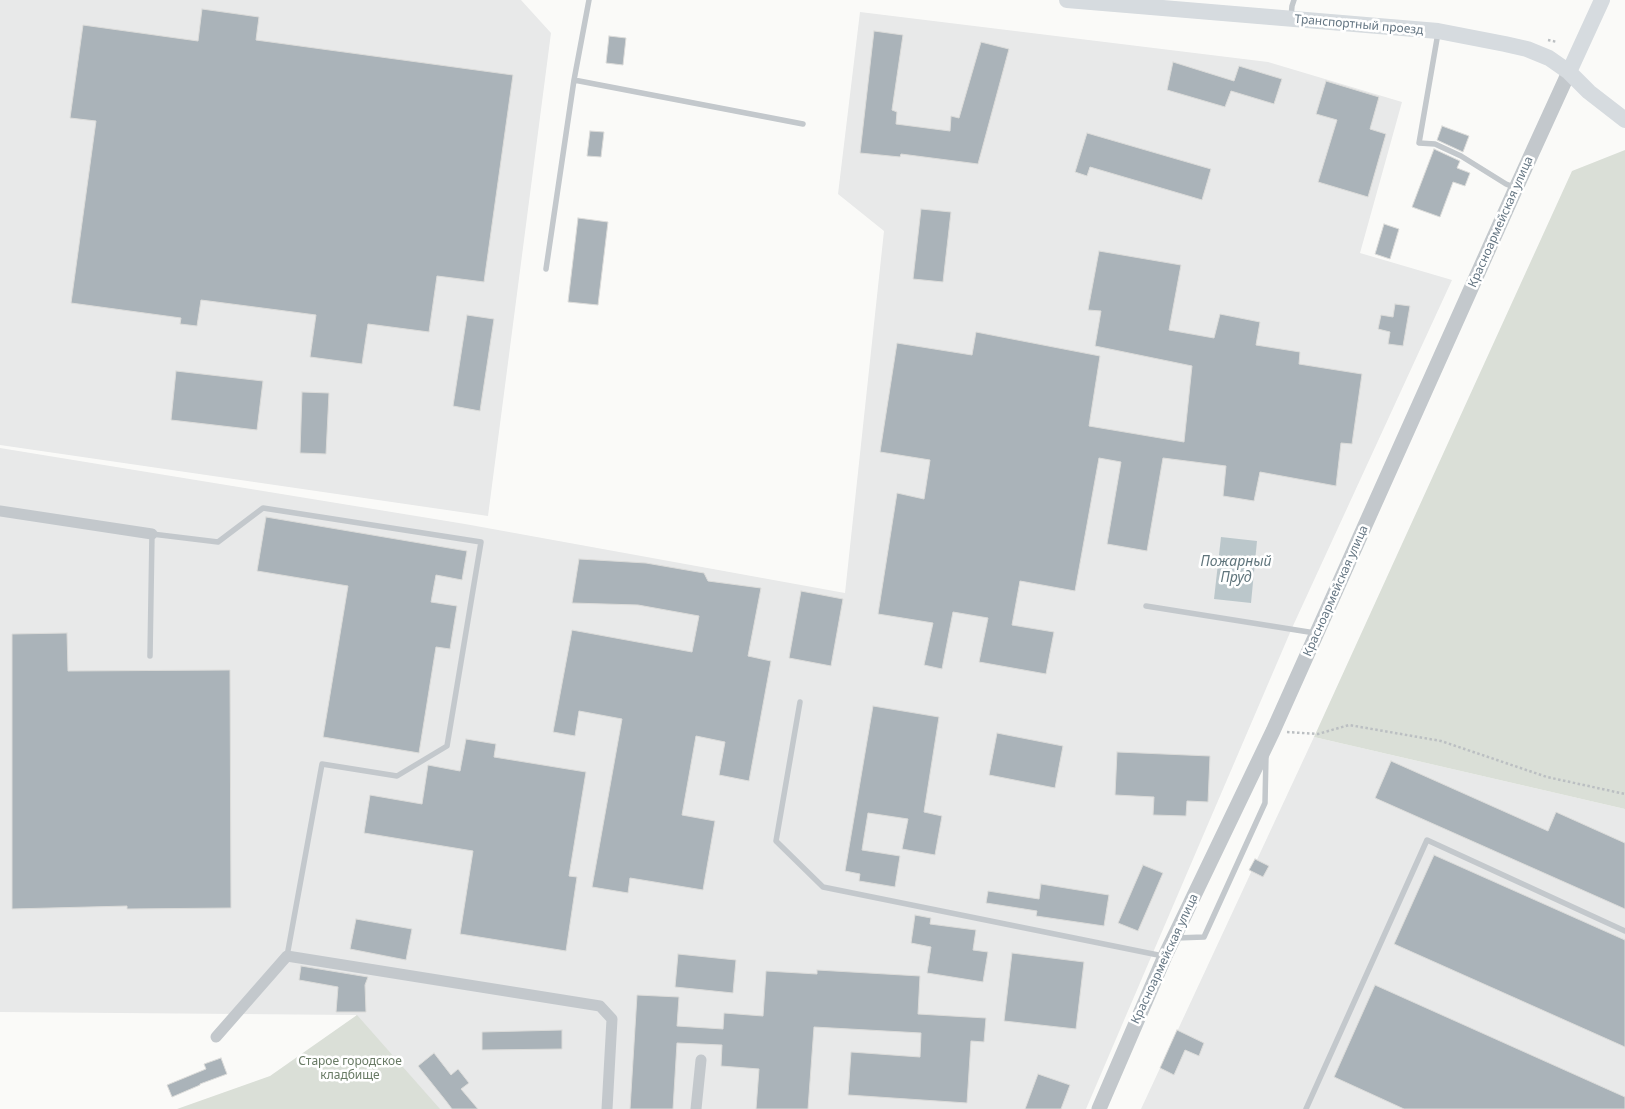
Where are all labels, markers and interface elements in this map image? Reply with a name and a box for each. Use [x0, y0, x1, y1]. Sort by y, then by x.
street label: Транспортный проезд [1294, 12, 1424, 38]
street label: Красноармейская улица [1466, 154, 1536, 290]
street label: Красноармейская улица [1301, 523, 1371, 659]
water label: Пожарный Пруд [1200, 554, 1272, 586]
street label: Красноармейская улица [1128, 892, 1202, 1026]
park label: Старое городское кладбище [298, 1055, 402, 1083]

